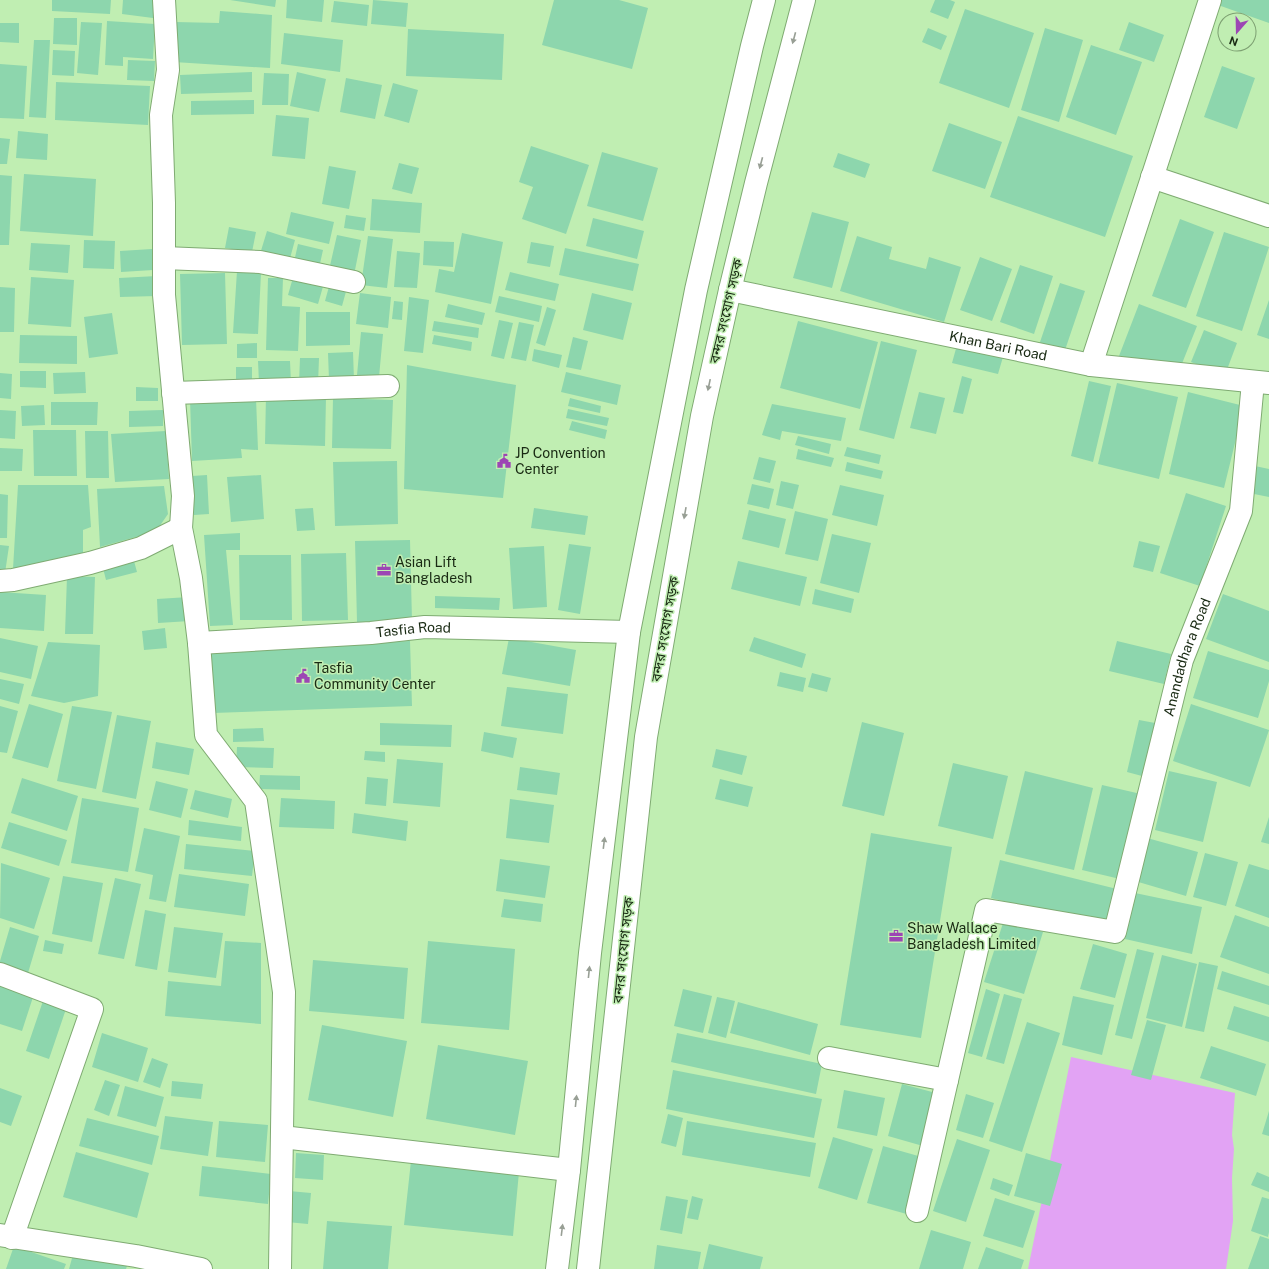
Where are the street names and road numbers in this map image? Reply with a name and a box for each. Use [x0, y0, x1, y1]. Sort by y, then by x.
street label: বন্দর সংযোগ সড়ক [706, 256, 746, 366]
street label: Khan Bari Road [948, 328, 1049, 364]
street label: বন্দর সংযোগ সড়ক [648, 574, 682, 684]
street label: Anandadhara Road [1160, 596, 1214, 718]
street label: Tasfia Road [375, 619, 451, 640]
street label: বন্দর সংযোগ সড়ক [609, 895, 637, 1005]

